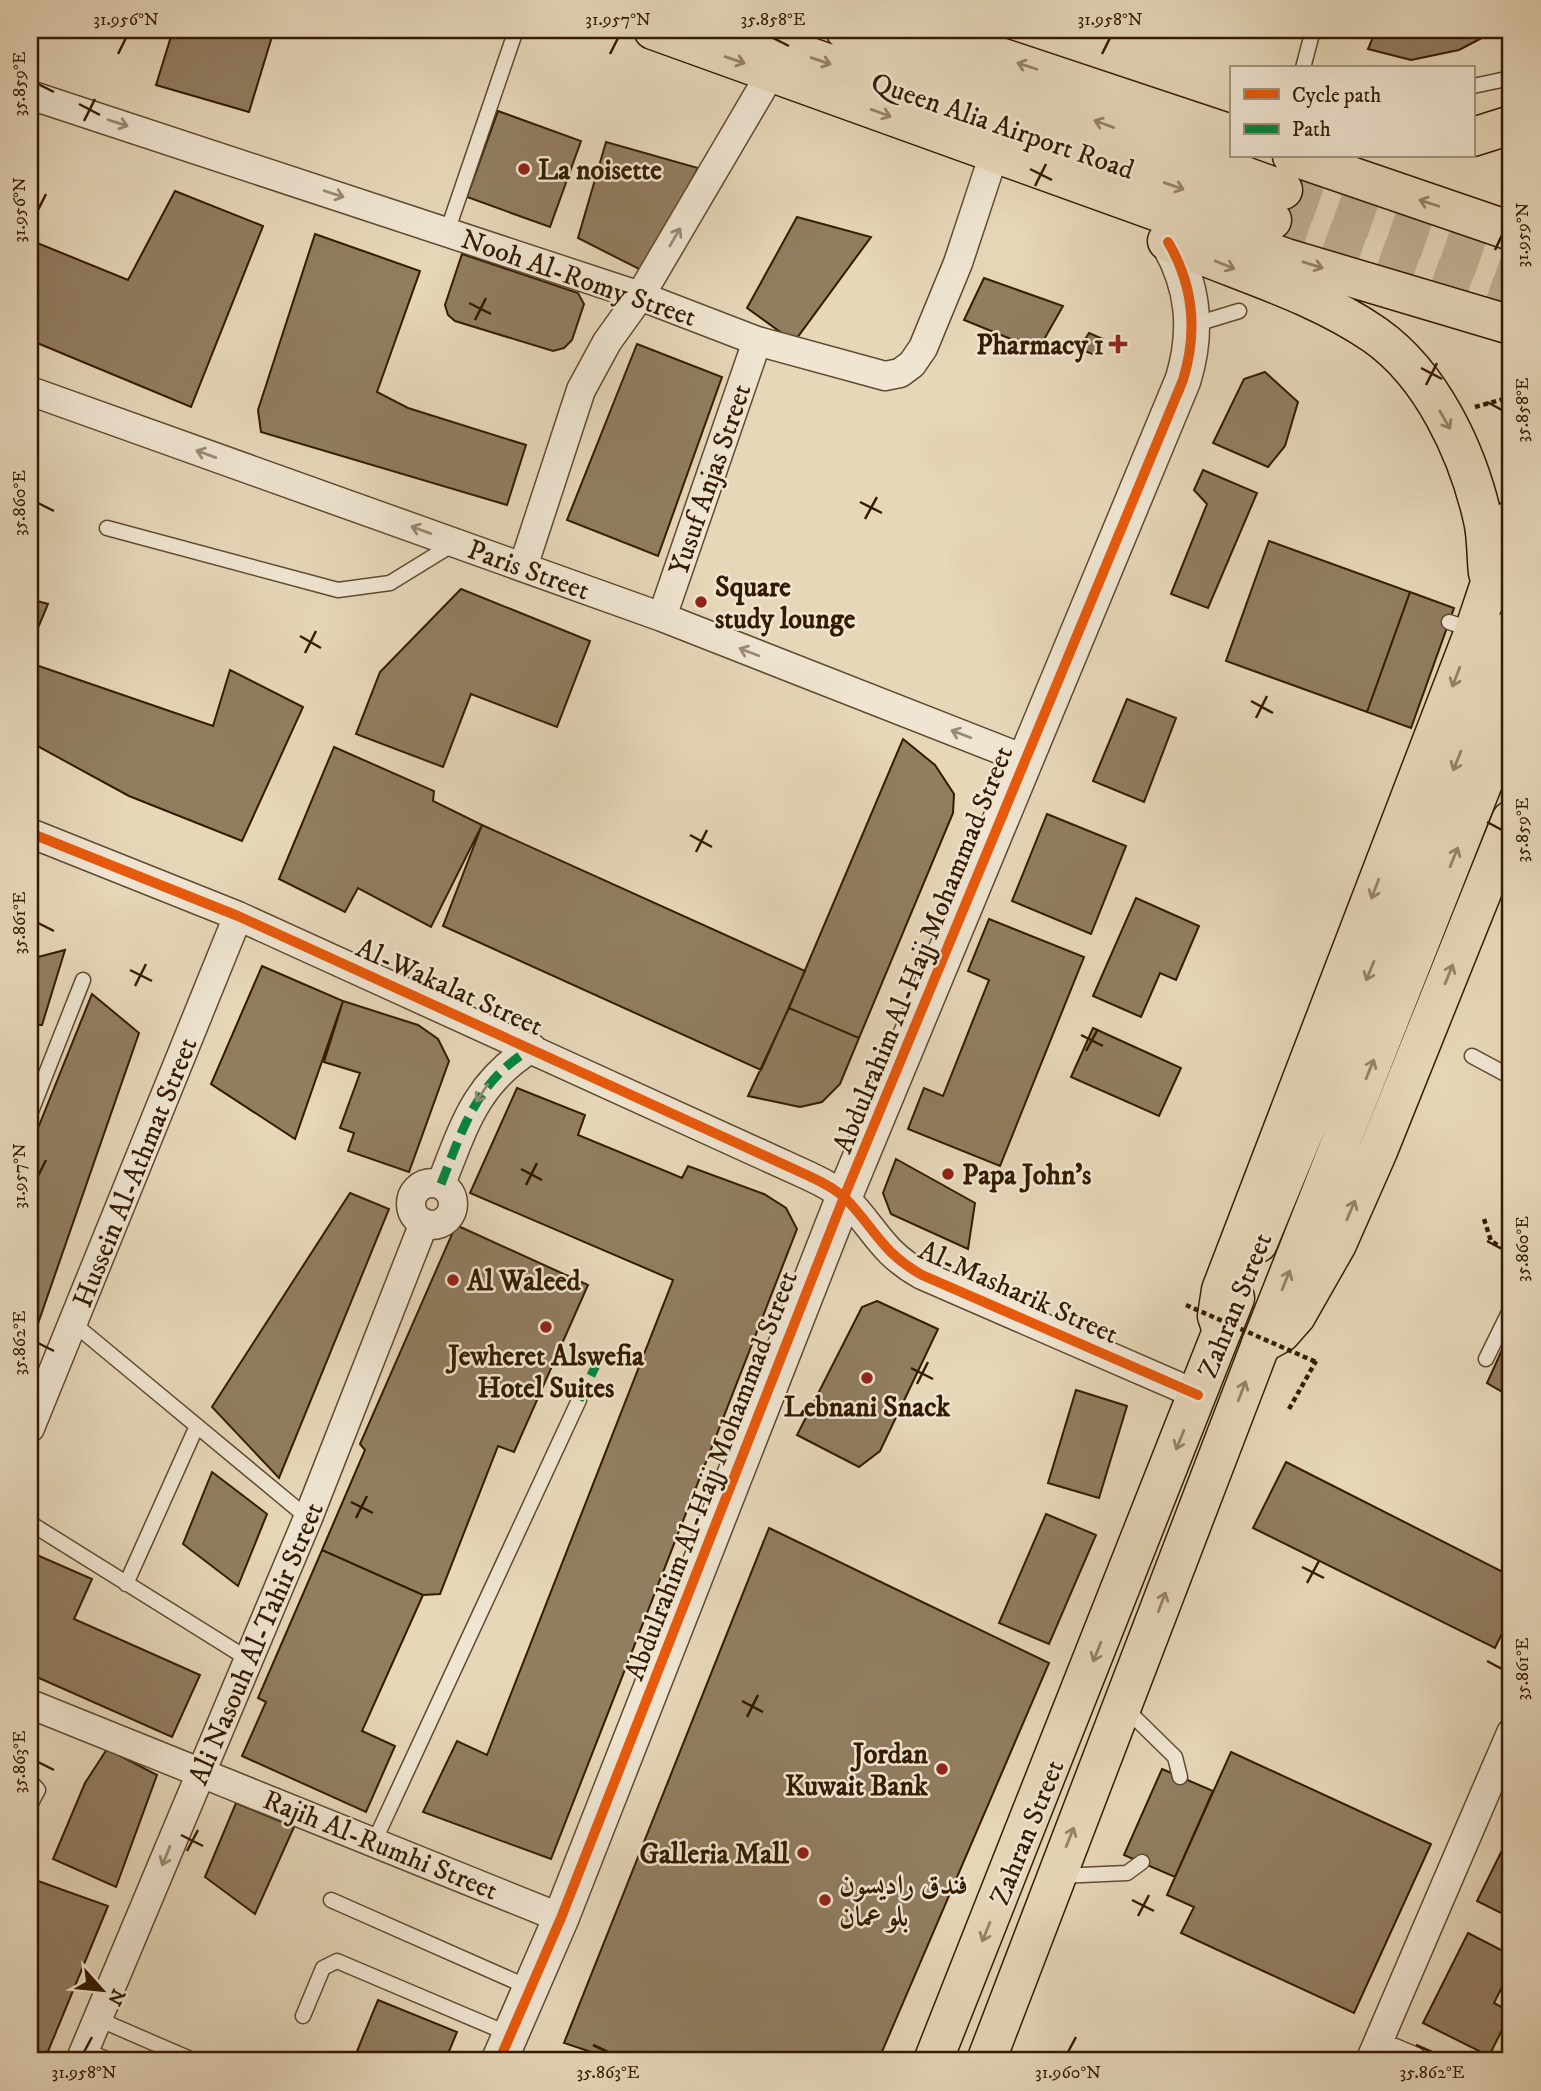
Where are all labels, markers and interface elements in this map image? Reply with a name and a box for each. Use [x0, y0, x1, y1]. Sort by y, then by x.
text: 31.956°N [93, 9, 159, 31]
text: 31.957°N [585, 9, 651, 31]
text: 35.858°E [741, 9, 806, 31]
text: 31.958°N [1077, 9, 1143, 31]
text: 35.859°E [9, 51, 31, 116]
one-way arrow [724, 55, 746, 67]
one-way arrow [810, 55, 832, 68]
one-way arrow [1016, 59, 1038, 72]
street label: Queen Alia Airport Road [866, 65, 1139, 188]
legend [1230, 66, 1474, 158]
text: Cycle path [1292, 83, 1381, 109]
one-way arrow [870, 108, 892, 120]
one-way arrow [107, 117, 129, 130]
one-way arrow [1093, 117, 1115, 129]
text: Path [1292, 117, 1331, 143]
place label: La noisette [538, 153, 662, 188]
marker: La noisette [516, 161, 532, 177]
text: 31.956°N [9, 177, 31, 243]
one-way arrow [1163, 180, 1185, 193]
one-way arrow [323, 188, 345, 201]
one-way arrow [1419, 196, 1441, 208]
text: 31.959°N [1512, 202, 1534, 268]
street label: Nooh Al-Romy Street [456, 222, 701, 335]
one-way arrow [668, 228, 682, 248]
one-way arrow [1213, 259, 1235, 272]
one-way arrow [1301, 260, 1323, 273]
place label: Pharmacy 1 [976, 328, 1104, 363]
marker: Pharmacy 1 [1110, 336, 1126, 352]
text: 35.858°E [1512, 377, 1534, 442]
street label: Yusuf Anjas Street [661, 379, 760, 580]
one-way arrow [1438, 409, 1452, 429]
one-way arrow [196, 446, 218, 459]
text: 35.860°E [9, 470, 31, 536]
one-way arrow [410, 523, 432, 535]
street label: Paris Street [463, 532, 594, 609]
place label: Square study lounge [715, 570, 856, 637]
marker: Square study lounge [693, 594, 709, 610]
one-way arrow [738, 644, 760, 657]
one-way arrow [1449, 666, 1462, 687]
one-way arrow [950, 726, 972, 739]
street label: Abdulrahim Al-Hajj Mohammad Street [825, 741, 1021, 1158]
one-way arrow [1450, 750, 1463, 771]
text: 35.859°E [1512, 797, 1534, 862]
one-way arrow [1448, 847, 1461, 869]
one-way arrow [1368, 878, 1381, 900]
text: 35.861°E [9, 891, 31, 954]
street label: Al-Wakalat Street [351, 931, 548, 1044]
one-way arrow [1363, 960, 1376, 982]
one-way arrow [1444, 963, 1457, 985]
street label: Hussein Al-Athmat Street [65, 1032, 206, 1313]
one-way arrow [1364, 1058, 1377, 1080]
one-way arrow [475, 1082, 489, 1102]
text: 31.957°N [9, 1143, 31, 1209]
place label: Papa John's [962, 1158, 1092, 1193]
marker: Papa John's [940, 1166, 956, 1182]
one-way arrow [1346, 1199, 1359, 1221]
text: 35.860°E [1512, 1216, 1534, 1282]
street label: Zahran Street [1190, 1228, 1280, 1383]
street label: Al-Masharik Street [913, 1233, 1124, 1352]
place label: Al Waleed [466, 1264, 582, 1299]
street label: Abdulrahim Al-Hajj Mohammad Street [617, 1266, 806, 1685]
one-way arrow [1280, 1270, 1293, 1292]
marker: Al Waleed [445, 1272, 461, 1288]
text: 35.862°E [9, 1310, 31, 1376]
marker: Jewheret Alswefia Hotel Suites [538, 1319, 554, 1335]
place label: Jewheret Alswefia Hotel Suites [445, 1339, 645, 1406]
marker: Lebnani Snack [859, 1370, 875, 1386]
one-way arrow [1237, 1381, 1250, 1403]
place label: Lebnani Snack [784, 1390, 951, 1425]
one-way arrow [1173, 1429, 1186, 1451]
street label: Ali Nasouh Al-Tahir Street [181, 1497, 332, 1790]
one-way arrow [1156, 1592, 1169, 1614]
text: 35.861°E [1512, 1637, 1534, 1700]
one-way arrow [1089, 1641, 1102, 1662]
text: 35.863°E [9, 1730, 31, 1793]
place label: Jordan Kuwait Bank [785, 1737, 929, 1804]
street label: Zahran Street [982, 1755, 1072, 1910]
marker: Jordan Kuwait Bank [934, 1761, 950, 1777]
street label: Rajih Al-Rumhi Street [258, 1782, 503, 1908]
one-way arrow [1064, 1826, 1077, 1848]
place label: Galleria Mall [639, 1837, 790, 1872]
one-way arrow [159, 1845, 172, 1867]
marker: Galleria Mall [795, 1845, 811, 1861]
place label: فندق راديسون بلو عمان [839, 1868, 968, 1935]
marker: فندق راديسون بلو عمان [817, 1892, 833, 1908]
one-way arrow [979, 1921, 992, 1942]
north arrow [66, 1954, 136, 2024]
text: N [102, 1985, 130, 2010]
text: 31.958°N [51, 2062, 117, 2084]
text: 35.863°E [577, 2062, 640, 2084]
text: 31.960°N [1035, 2062, 1101, 2084]
text: 35.862°E [1399, 2062, 1465, 2084]

